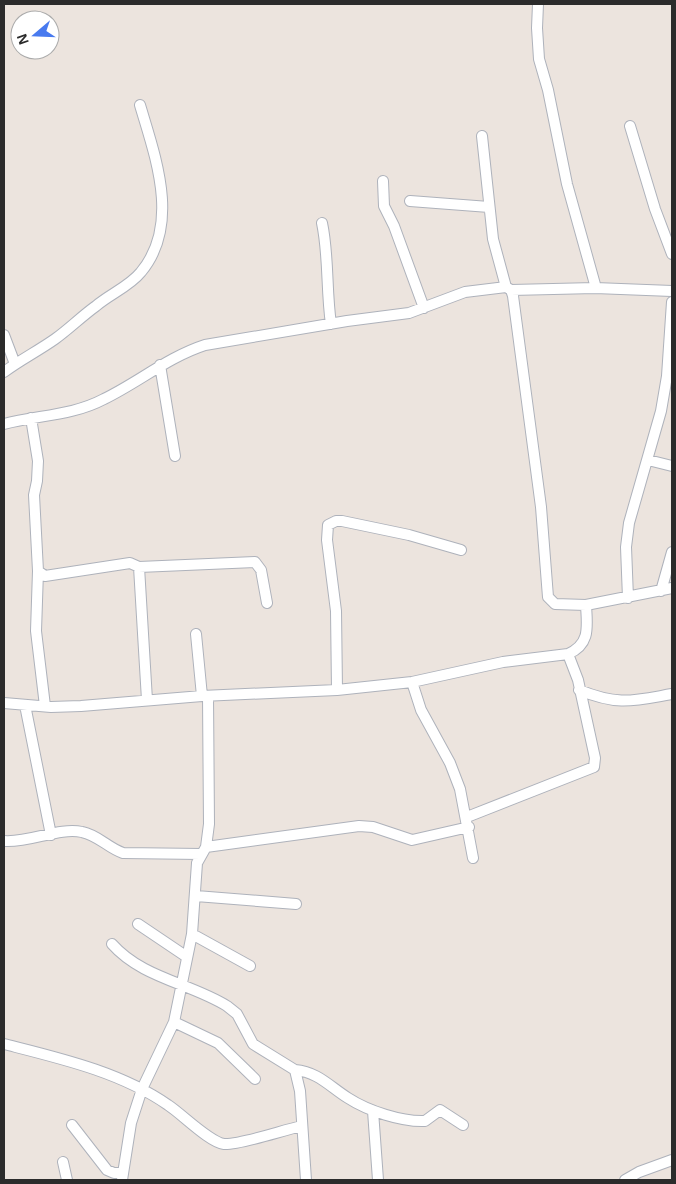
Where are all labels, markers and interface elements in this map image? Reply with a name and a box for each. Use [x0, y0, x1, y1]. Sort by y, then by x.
north arrow [10, 10, 60, 60]
text: N [13, 32, 32, 47]

